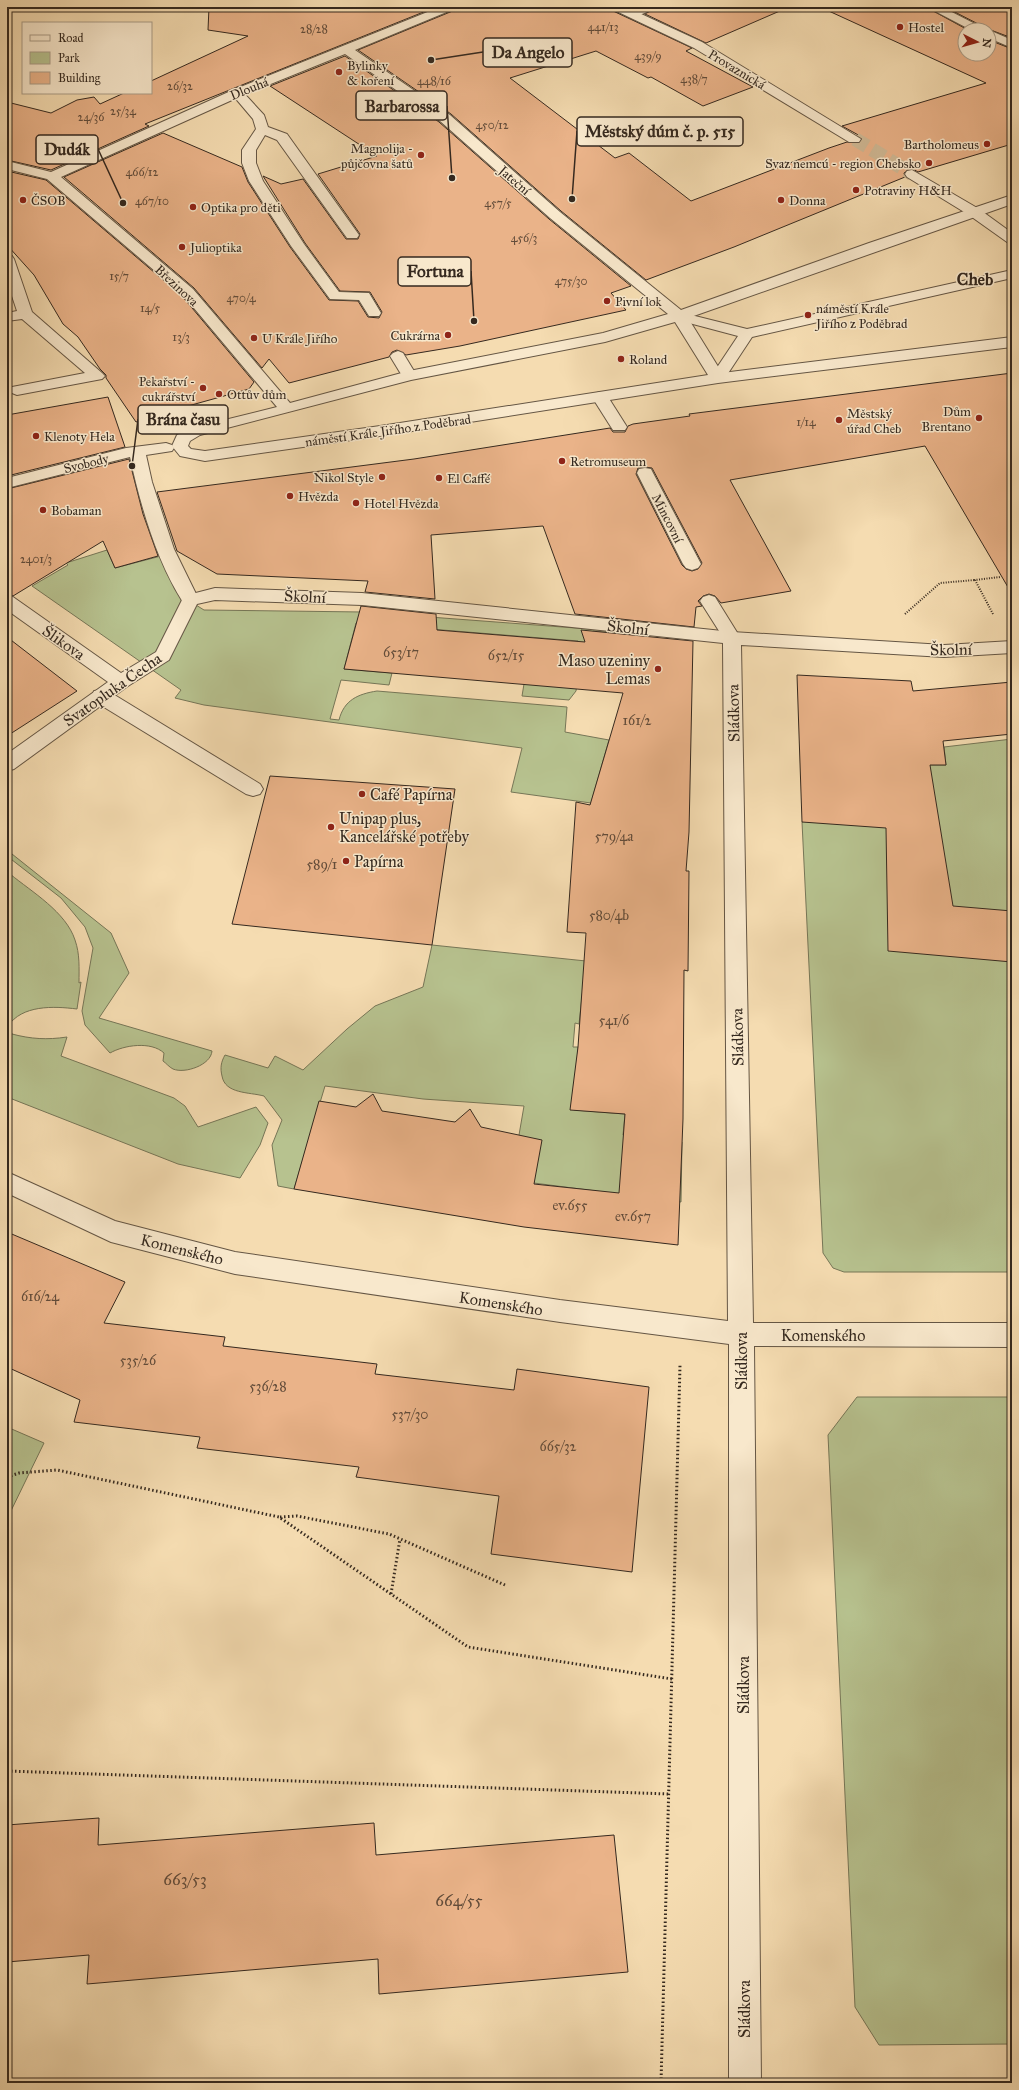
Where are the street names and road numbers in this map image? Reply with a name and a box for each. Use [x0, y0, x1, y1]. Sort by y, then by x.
street label: Provaznická [705, 47, 768, 93]
street label: Dlouhá [228, 74, 271, 104]
street label: Jateční [494, 161, 534, 200]
street label: Březinova [151, 262, 202, 310]
street label: náměstí Krále Jiřího z Poděbrad [304, 411, 473, 451]
street label: Svobody [62, 450, 111, 477]
street label: Mincovní [648, 491, 687, 547]
street label: Školní [284, 585, 327, 607]
street label: Školní [606, 615, 651, 639]
street label: Šlikova [39, 620, 89, 664]
street label: Školní [930, 639, 973, 659]
street label: Svatopluka Čecha [59, 648, 165, 730]
street label: Sládkova [723, 684, 744, 742]
street label: Sládkova [727, 1008, 748, 1066]
street label: Komenského [138, 1230, 225, 1269]
street label: Komenského [458, 1287, 544, 1320]
street label: Komenského [781, 1326, 865, 1345]
street label: Sládkova [732, 1332, 751, 1390]
street label: Sládkova [734, 1656, 753, 1714]
street label: Sládkova [735, 1980, 754, 2038]

